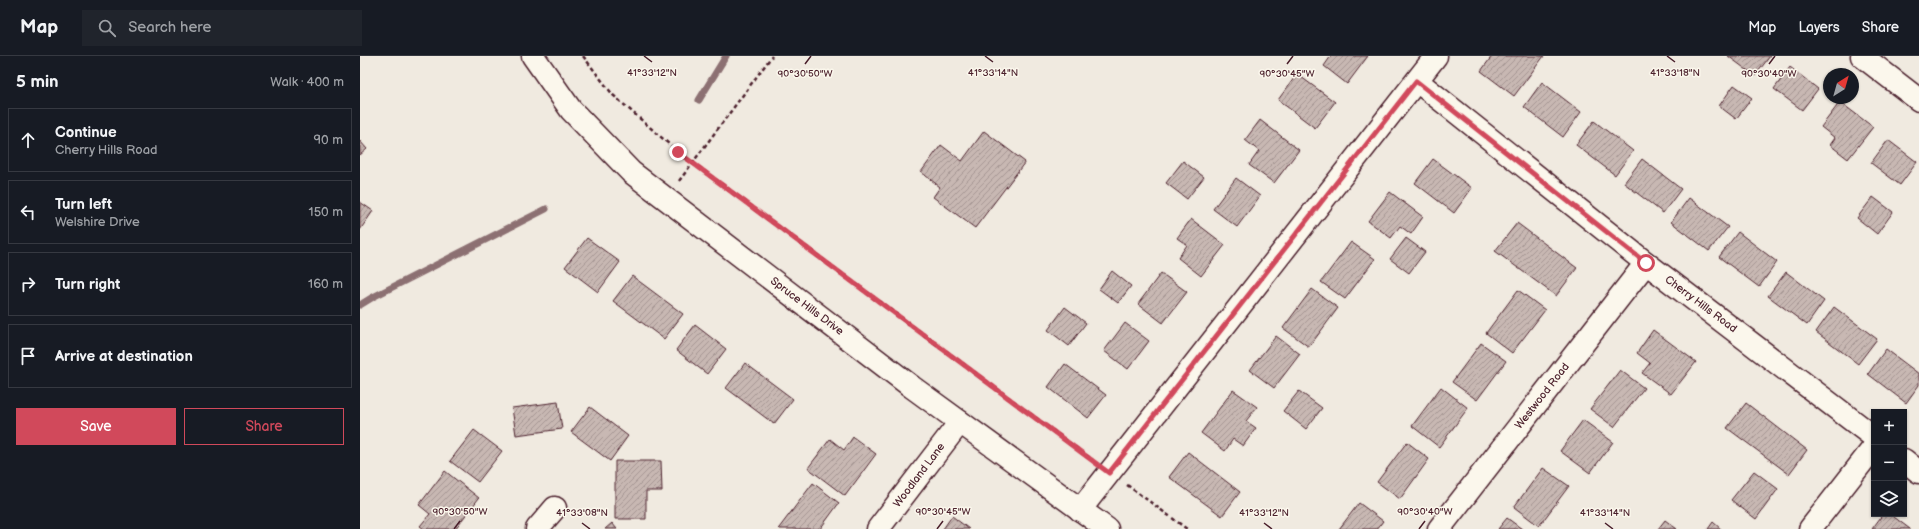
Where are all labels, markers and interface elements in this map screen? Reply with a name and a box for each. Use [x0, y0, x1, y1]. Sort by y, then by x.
search box [82, 10, 362, 46]
text: Map [20, 16, 58, 39]
icon: search [96, 17, 118, 39]
text: Search here [128, 18, 211, 37]
text: Map [1748, 19, 1776, 36]
text: Layers [1798, 19, 1840, 36]
text: Share [1862, 19, 1899, 36]
text: 41°33'12"N [627, 67, 677, 79]
text: 41°33'14"N [968, 67, 1018, 79]
text: 41°33'18"N [1650, 67, 1700, 79]
text: 90°30'50"W [778, 68, 833, 80]
text: 90°30'45"W [1259, 68, 1315, 80]
text: 90°30'40"W [1741, 68, 1797, 80]
north arrow [1823, 68, 1859, 104]
text: 5 min [16, 72, 59, 92]
text: Walk · 400 m [270, 74, 344, 90]
text: Continue [55, 123, 117, 142]
icon: ahead [17, 129, 39, 151]
text: 90 m [314, 132, 343, 148]
text: Cherry Hills Road [55, 142, 157, 158]
route end [669, 143, 687, 161]
text: Turn left [55, 195, 112, 214]
icon: left [17, 201, 39, 223]
text: 150 m [309, 204, 343, 220]
text: Welshire Drive [55, 214, 140, 230]
route start [1637, 254, 1655, 272]
icon: right [17, 273, 39, 295]
street label: Cherry Hills Road [1662, 273, 1740, 335]
street label: Spruce Hills Drive [768, 274, 847, 338]
text: Turn right [55, 275, 120, 294]
text: 160 m [308, 276, 343, 292]
icon: arrive [17, 345, 39, 367]
text: Arrive at destination [55, 347, 193, 366]
street label: Westwood Road [1512, 360, 1572, 432]
button: Save [16, 408, 176, 445]
button: Share [184, 408, 344, 445]
map controls [1871, 409, 1907, 517]
button: + [1871, 409, 1907, 445]
street label: Woodland Lane [891, 440, 948, 510]
button: − [1871, 445, 1907, 481]
button: layers [1871, 481, 1907, 517]
text: 90°30'50"W [433, 506, 488, 518]
text: 90°30'45"W [915, 506, 971, 518]
text: 90°30'40"W [1397, 506, 1453, 518]
text: 41°33'08"N [556, 507, 608, 519]
text: 41°33'12"N [1239, 507, 1289, 519]
text: 41°33'14"N [1580, 507, 1630, 519]

